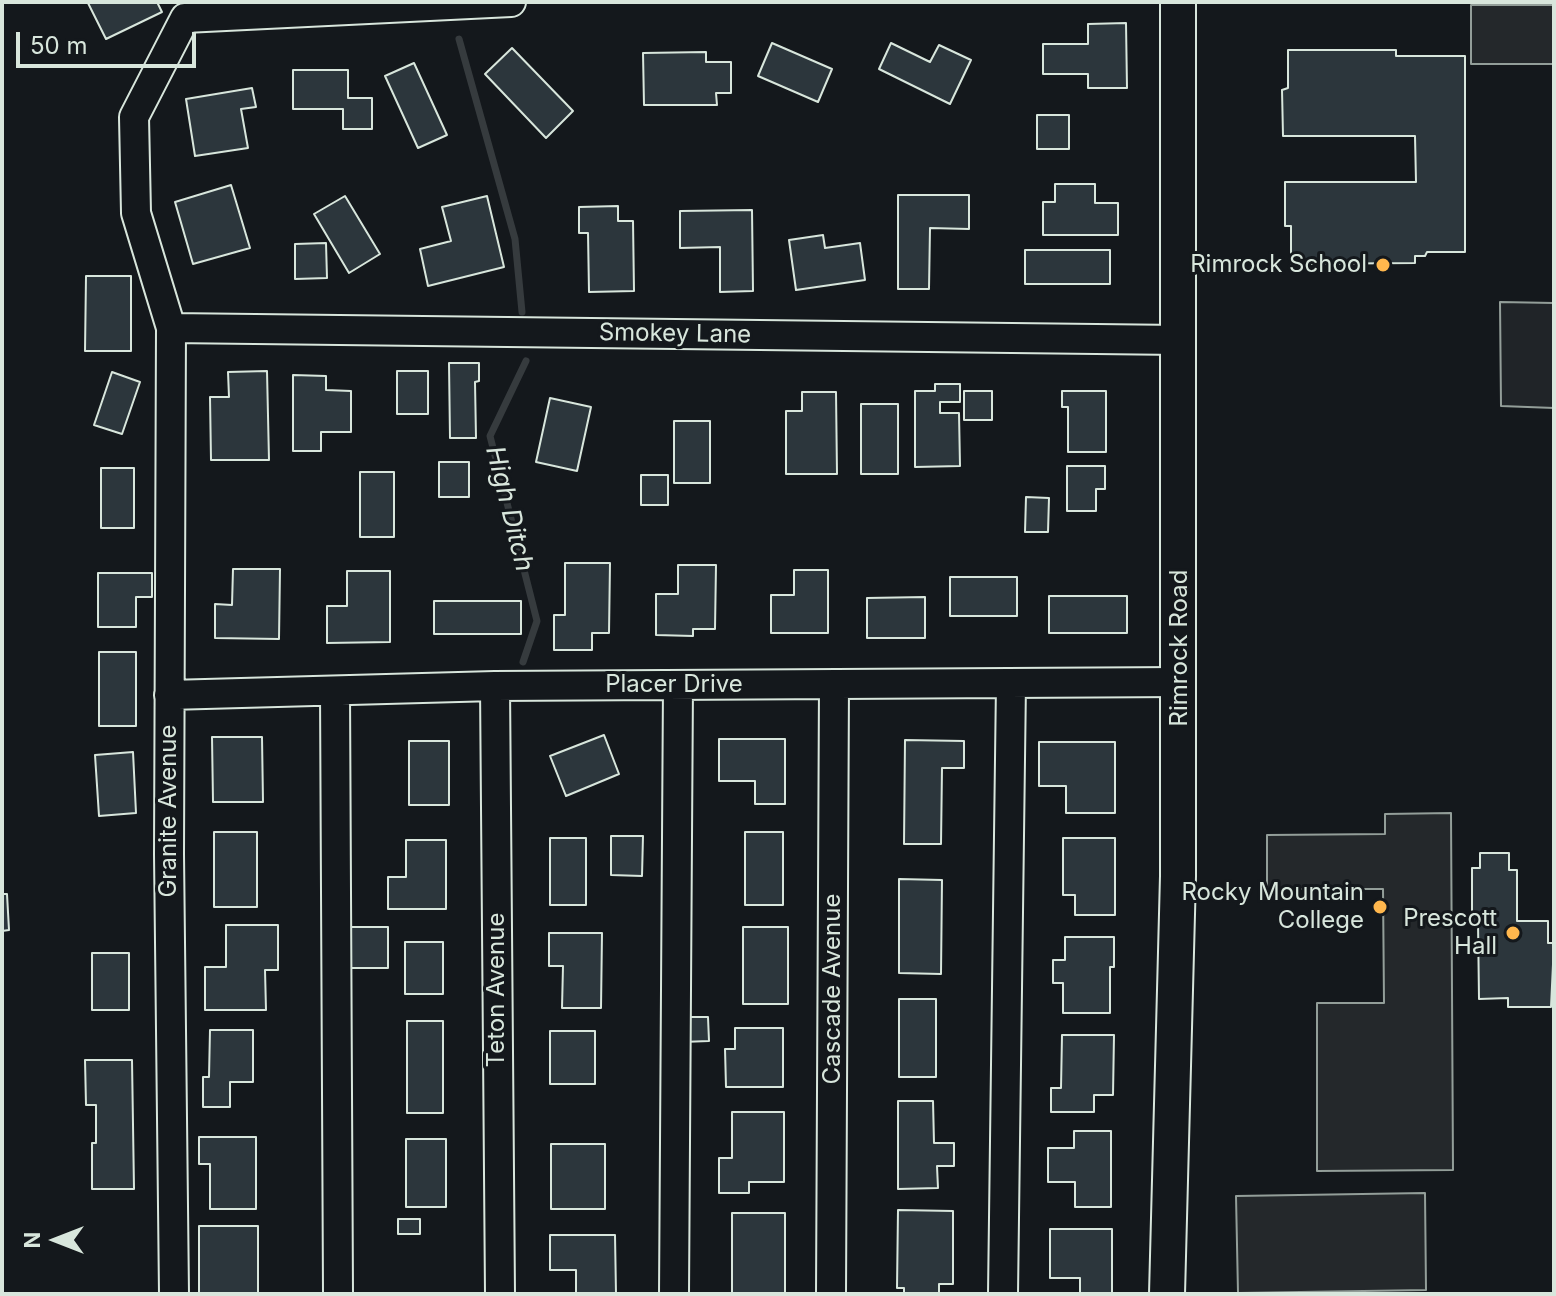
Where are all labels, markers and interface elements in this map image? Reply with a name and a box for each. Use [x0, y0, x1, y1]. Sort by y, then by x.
scale bar [20, 16, 200, 66]
text: 50 m [30, 31, 88, 60]
place label: Rimrock School [1190, 251, 1367, 279]
marker: Rimrock School [1374, 256, 1392, 274]
street label: Smokey Lane [599, 318, 751, 350]
water label: High Ditch [478, 443, 540, 575]
street label: Rimrock Road [1166, 570, 1194, 726]
street label: Placer Drive [605, 671, 743, 699]
street label: Granite Avenue [155, 724, 183, 898]
place label: Rocky Mountain College [1182, 879, 1364, 935]
street label: Cascade Avenue [819, 894, 847, 1084]
marker: Rocky Mountain College [1371, 898, 1389, 916]
place label: Prescott Hall [1403, 905, 1497, 961]
street label: Teton Avenue [483, 913, 511, 1067]
marker: Prescott Hall [1504, 924, 1522, 942]
north arrow [16, 1200, 96, 1280]
text: N [19, 1232, 45, 1248]

